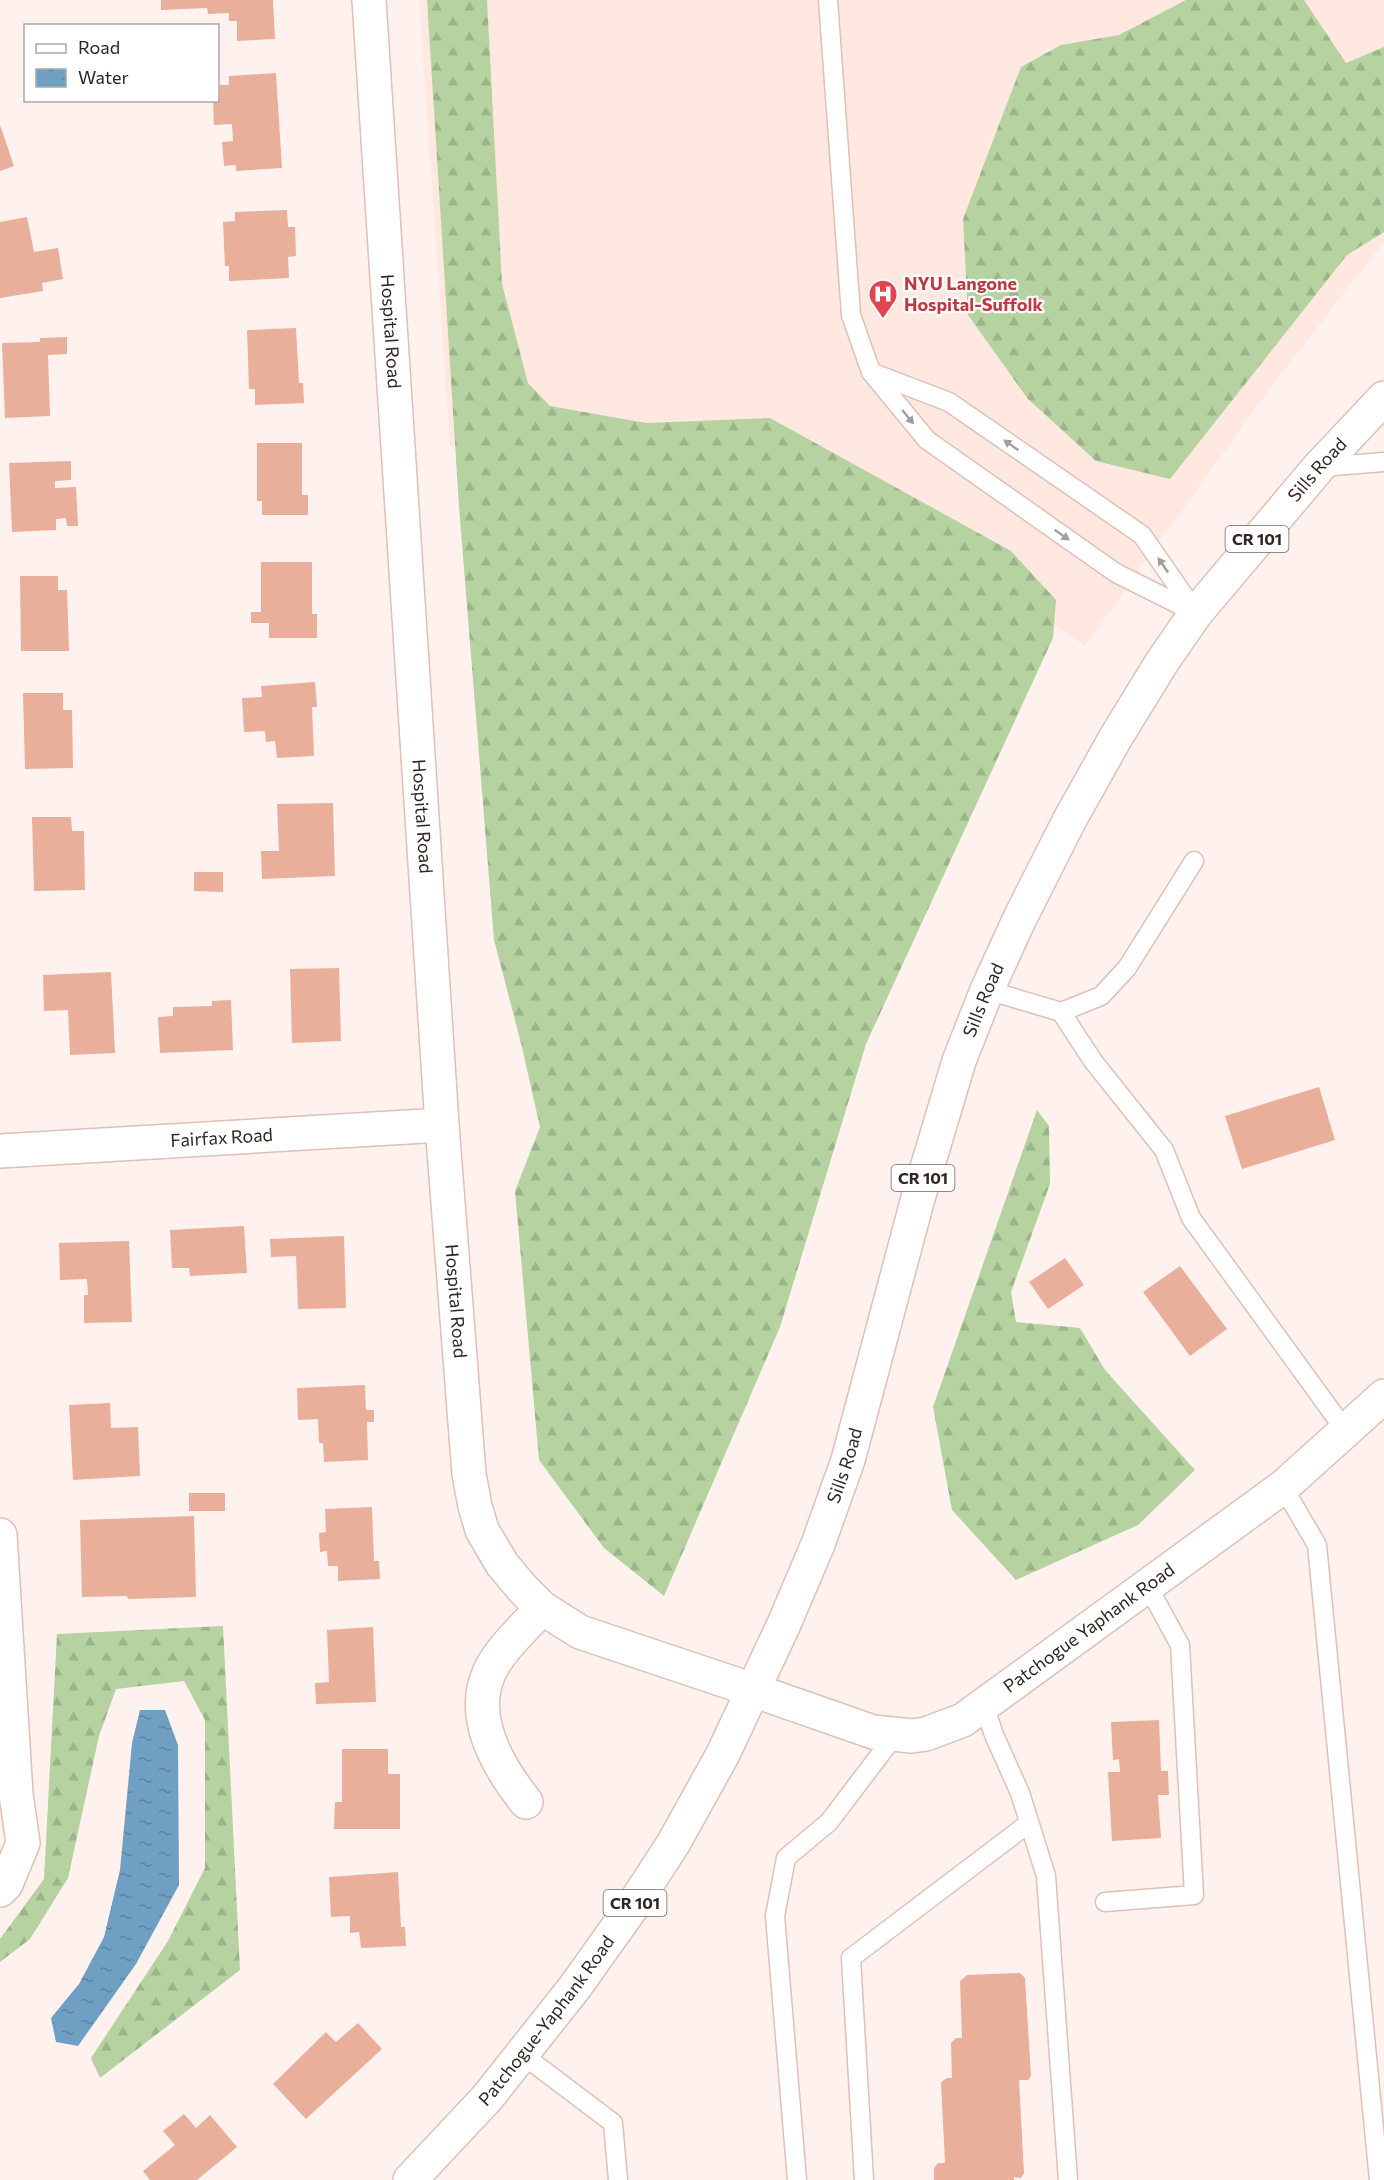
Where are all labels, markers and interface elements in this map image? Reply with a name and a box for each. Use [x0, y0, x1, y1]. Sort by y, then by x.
legend [24, 24, 219, 102]
text: Road [78, 36, 120, 58]
text: Water [78, 66, 129, 88]
place label: NYU Langone Hospital-Suffolk [904, 272, 1043, 315]
street label: Hospital Road [377, 273, 406, 389]
hospital icon: NYU Langone Hospital-Suffolk [867, 278, 899, 320]
one-way arrow [902, 410, 914, 425]
street label: Sills Road [1282, 433, 1351, 506]
one-way arrow [1004, 439, 1020, 451]
road number: CR 101 [1226, 526, 1288, 552]
one-way arrow [1054, 529, 1070, 541]
one-way arrow [1157, 557, 1169, 573]
street label: Hospital Road [408, 758, 438, 874]
street label: Sills Road [958, 959, 1008, 1040]
street label: Fairfax Road [170, 1123, 273, 1151]
road number: CR 101 [892, 1165, 954, 1191]
street label: Hospital Road [441, 1243, 472, 1359]
street label: Sills Road [821, 1425, 866, 1506]
street label: Patchogue Yaphank Road [999, 1558, 1178, 1697]
road number: CR 101 [604, 1890, 666, 1916]
street label: Patchogue-Yaphank Road [473, 1931, 618, 2110]

